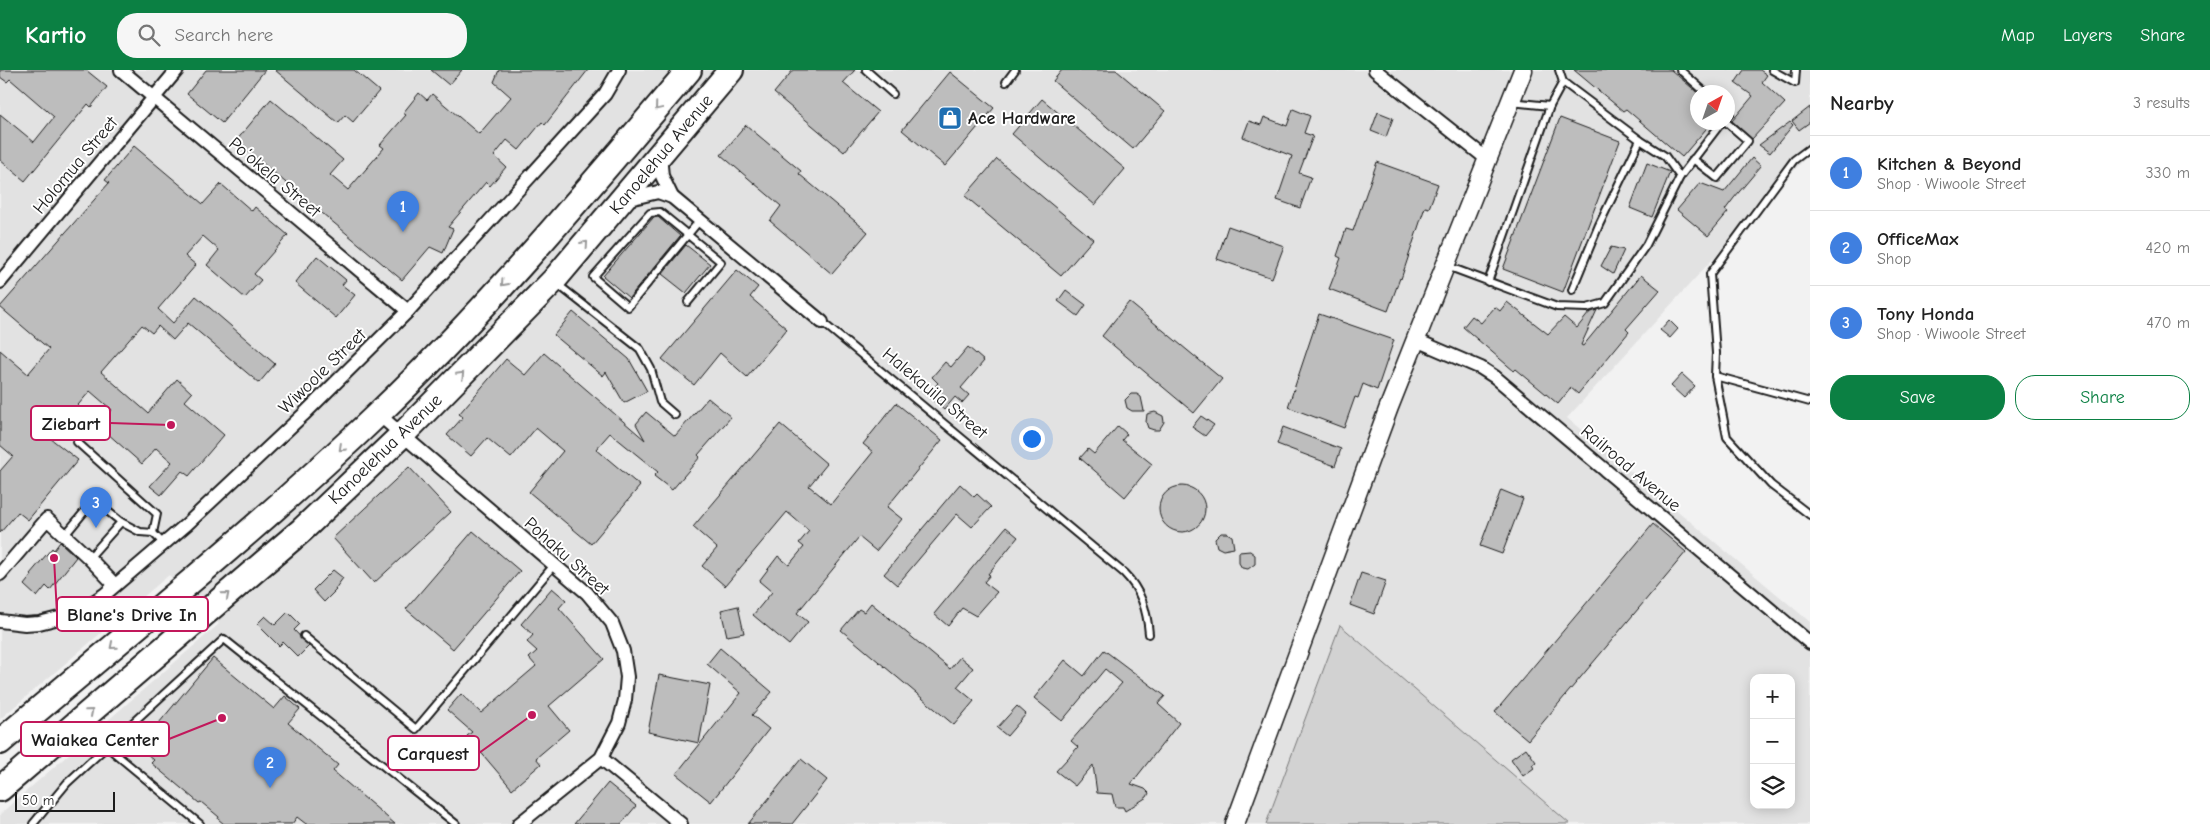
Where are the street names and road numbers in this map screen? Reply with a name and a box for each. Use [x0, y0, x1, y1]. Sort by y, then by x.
street label: Kanoelehua Avenue [605, 90, 718, 218]
street label: Holomua Street [29, 112, 123, 218]
street label: Po‘okela Street [225, 133, 325, 222]
street label: Wiwoole Street [274, 324, 371, 418]
street label: Halekauila Street [878, 343, 992, 444]
street label: Kanoelehua Avenue [324, 390, 447, 509]
street label: Railroad Avenue [1576, 421, 1685, 516]
street label: Pohaku Street [520, 513, 614, 600]

